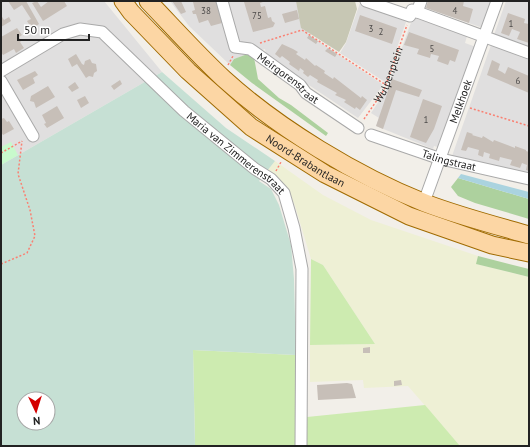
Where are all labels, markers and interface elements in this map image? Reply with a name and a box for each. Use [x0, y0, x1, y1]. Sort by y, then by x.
house number: 38 [201, 5, 211, 16]
house number: 4 [453, 5, 458, 16]
house number: 75 [252, 10, 262, 21]
scale bar [18, 16, 89, 42]
house number: 1 [509, 18, 514, 29]
text: 50 m [24, 22, 50, 37]
house number: 3 [369, 23, 374, 34]
house number: 2 [379, 26, 384, 37]
house number: 5 [430, 43, 435, 54]
street label: Wulpenplein [370, 45, 406, 105]
street label: Meirgorenstraat [254, 49, 322, 107]
house number: 6 [516, 75, 521, 86]
street label: Melkhoek [446, 77, 475, 125]
street label: Maria van Zimmerenstraat [184, 109, 289, 197]
house number: 1 [424, 114, 429, 125]
street label: Noord-Brabantlaan [263, 131, 347, 190]
street label: Talingstraat [420, 146, 478, 174]
north arrow [16, 391, 56, 431]
text: N [33, 414, 41, 428]

